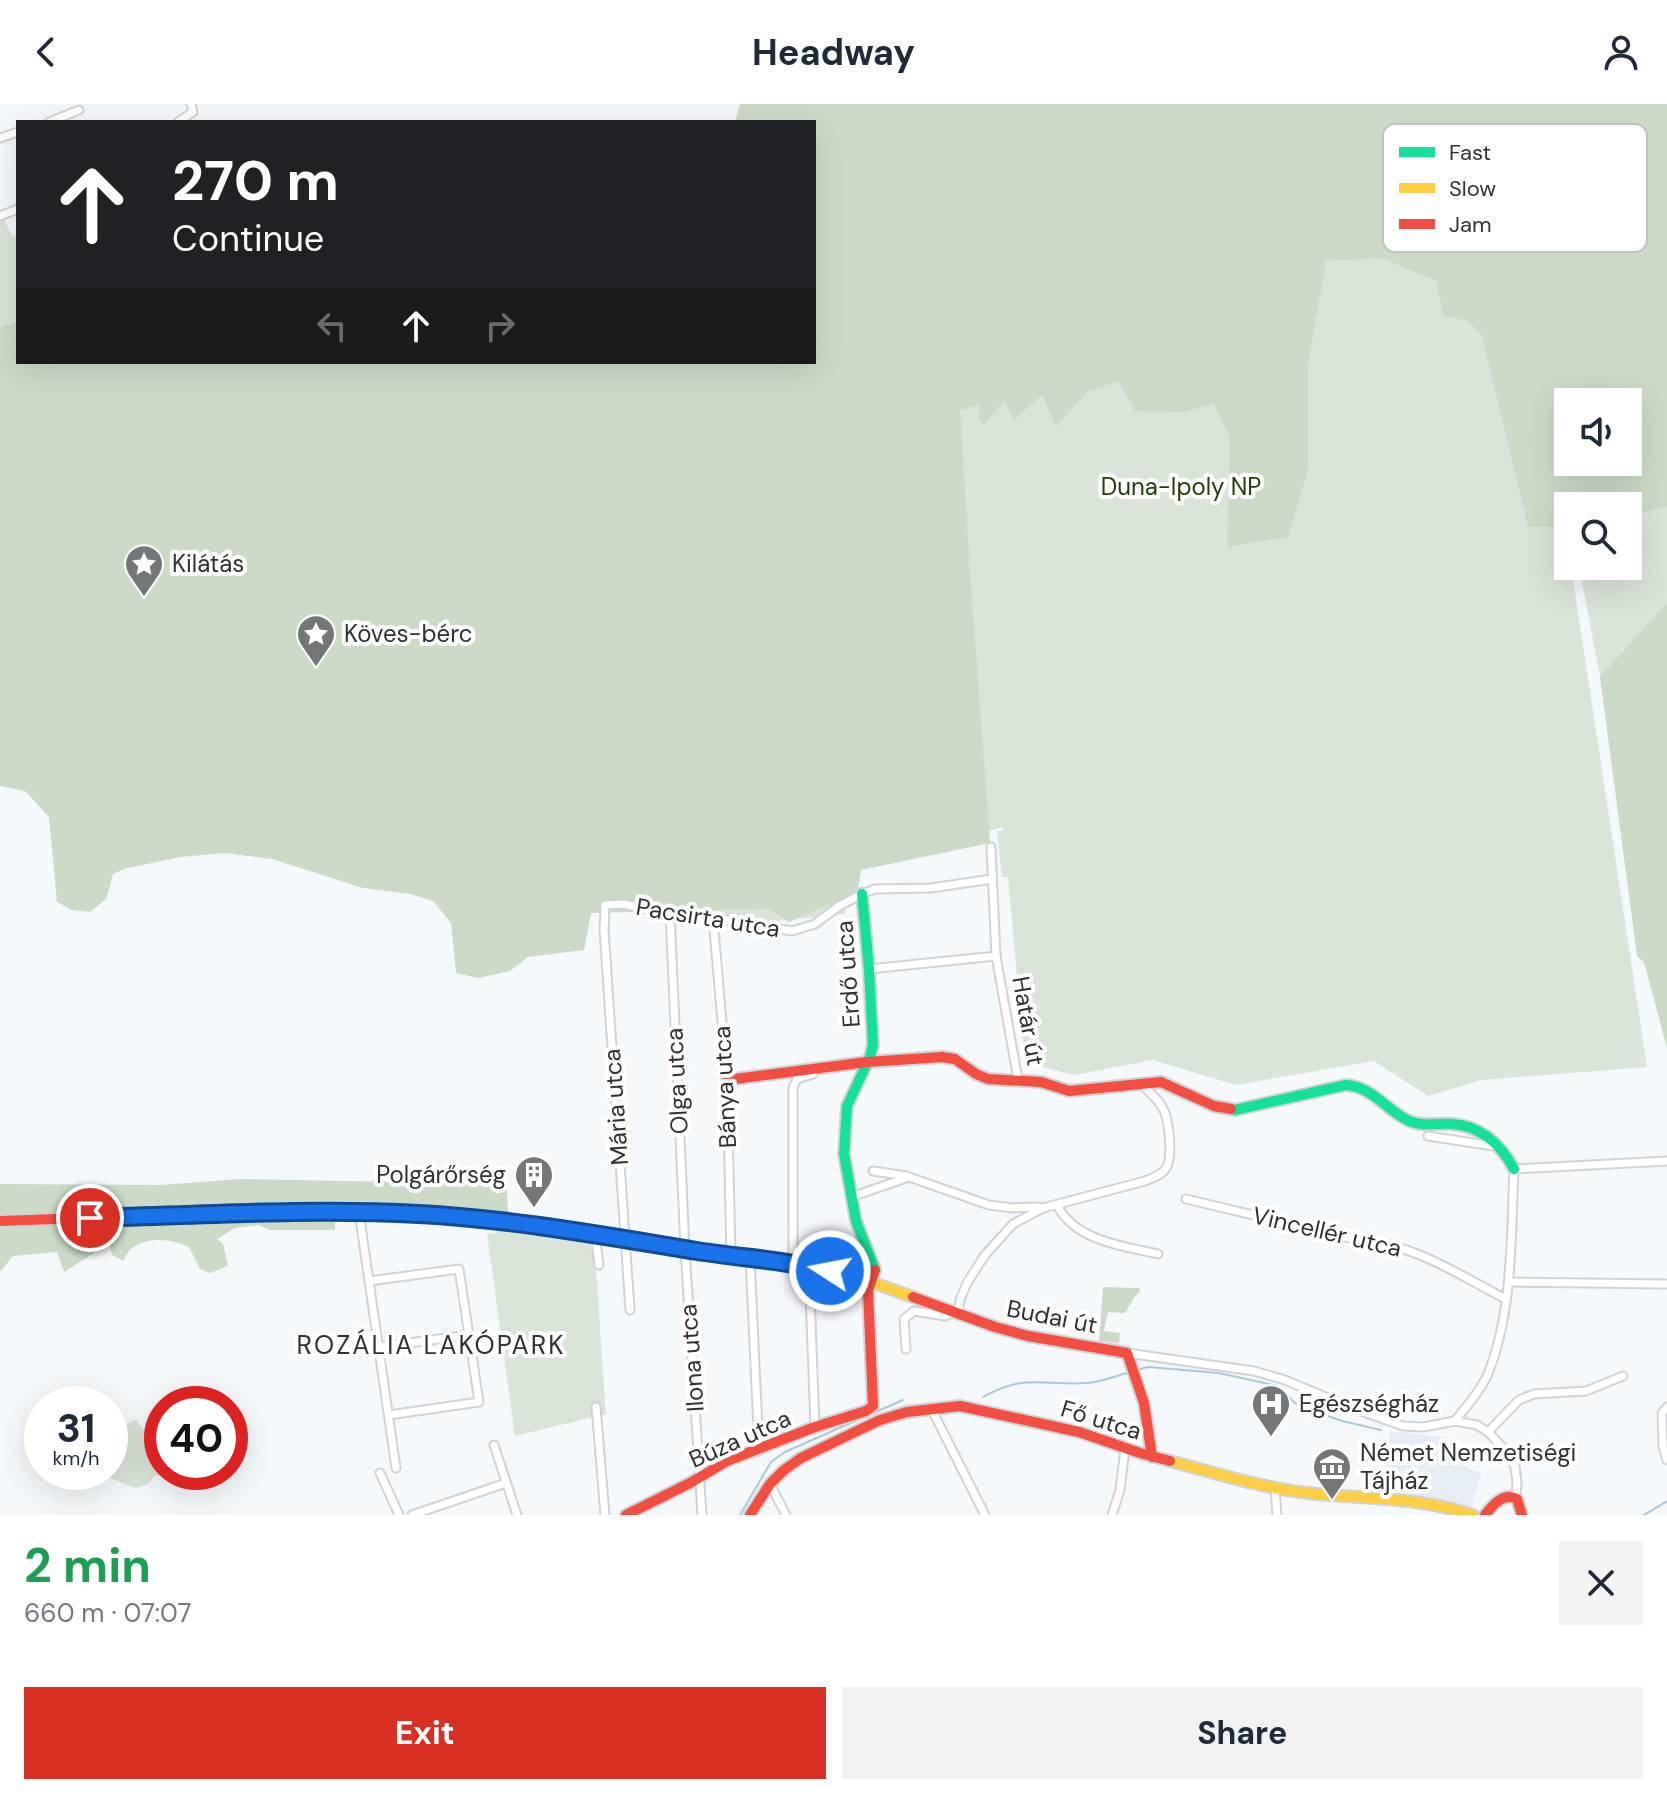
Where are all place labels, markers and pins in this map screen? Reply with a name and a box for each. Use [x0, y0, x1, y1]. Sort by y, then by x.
place icon: Kilátás [123, 543, 165, 598]
place label: Kilátás [172, 548, 244, 579]
place icon: Köves-bérc [295, 613, 337, 668]
place label: Köves-bérc [344, 618, 472, 649]
building icon: Polgárőrség [513, 1154, 555, 1209]
place label: Polgárőrség [376, 1159, 506, 1190]
pin [56, 1184, 124, 1252]
hospital icon: Egészségház [1250, 1383, 1292, 1438]
place label: Egészségház [1299, 1388, 1439, 1419]
place label: Német Nemzetiségi Tájház [1360, 1437, 1576, 1496]
museum icon: Német Nemzetiségi Tájház [1311, 1446, 1353, 1501]

